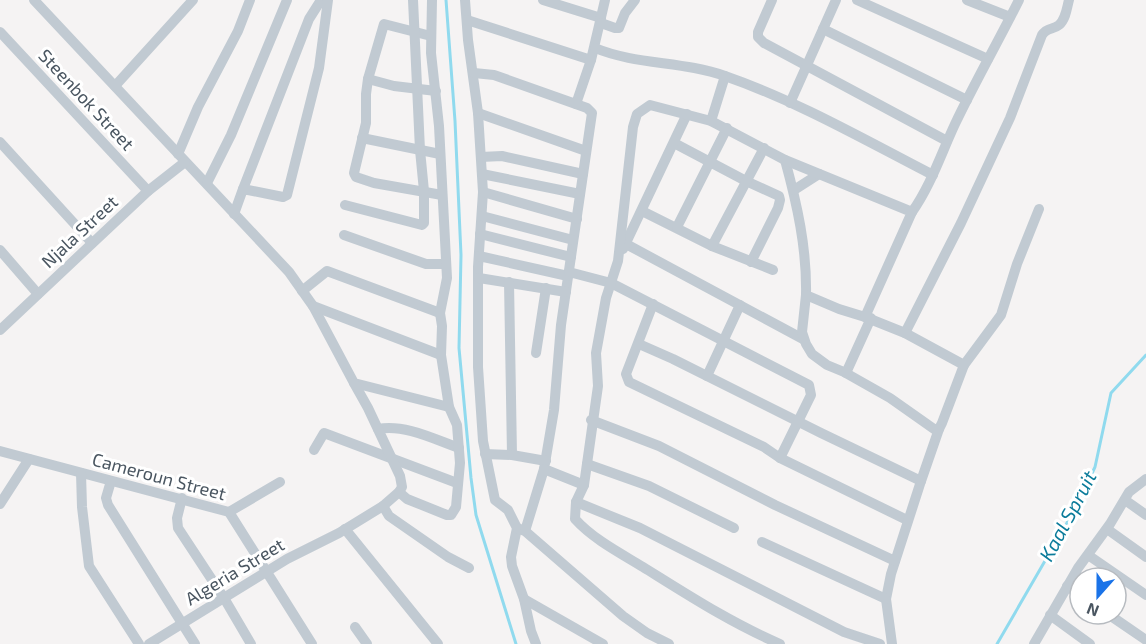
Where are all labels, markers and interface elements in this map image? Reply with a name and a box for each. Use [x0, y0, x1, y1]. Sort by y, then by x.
street label: Steenbok Street [34, 44, 139, 155]
street label: Njala Street [37, 190, 122, 272]
street label: Cameroun Street [90, 448, 229, 504]
water label: Kaal Spruit [1033, 466, 1101, 565]
street label: Algeria Street [181, 533, 288, 609]
north arrow [1068, 566, 1128, 626]
text: N [1084, 600, 1101, 621]

